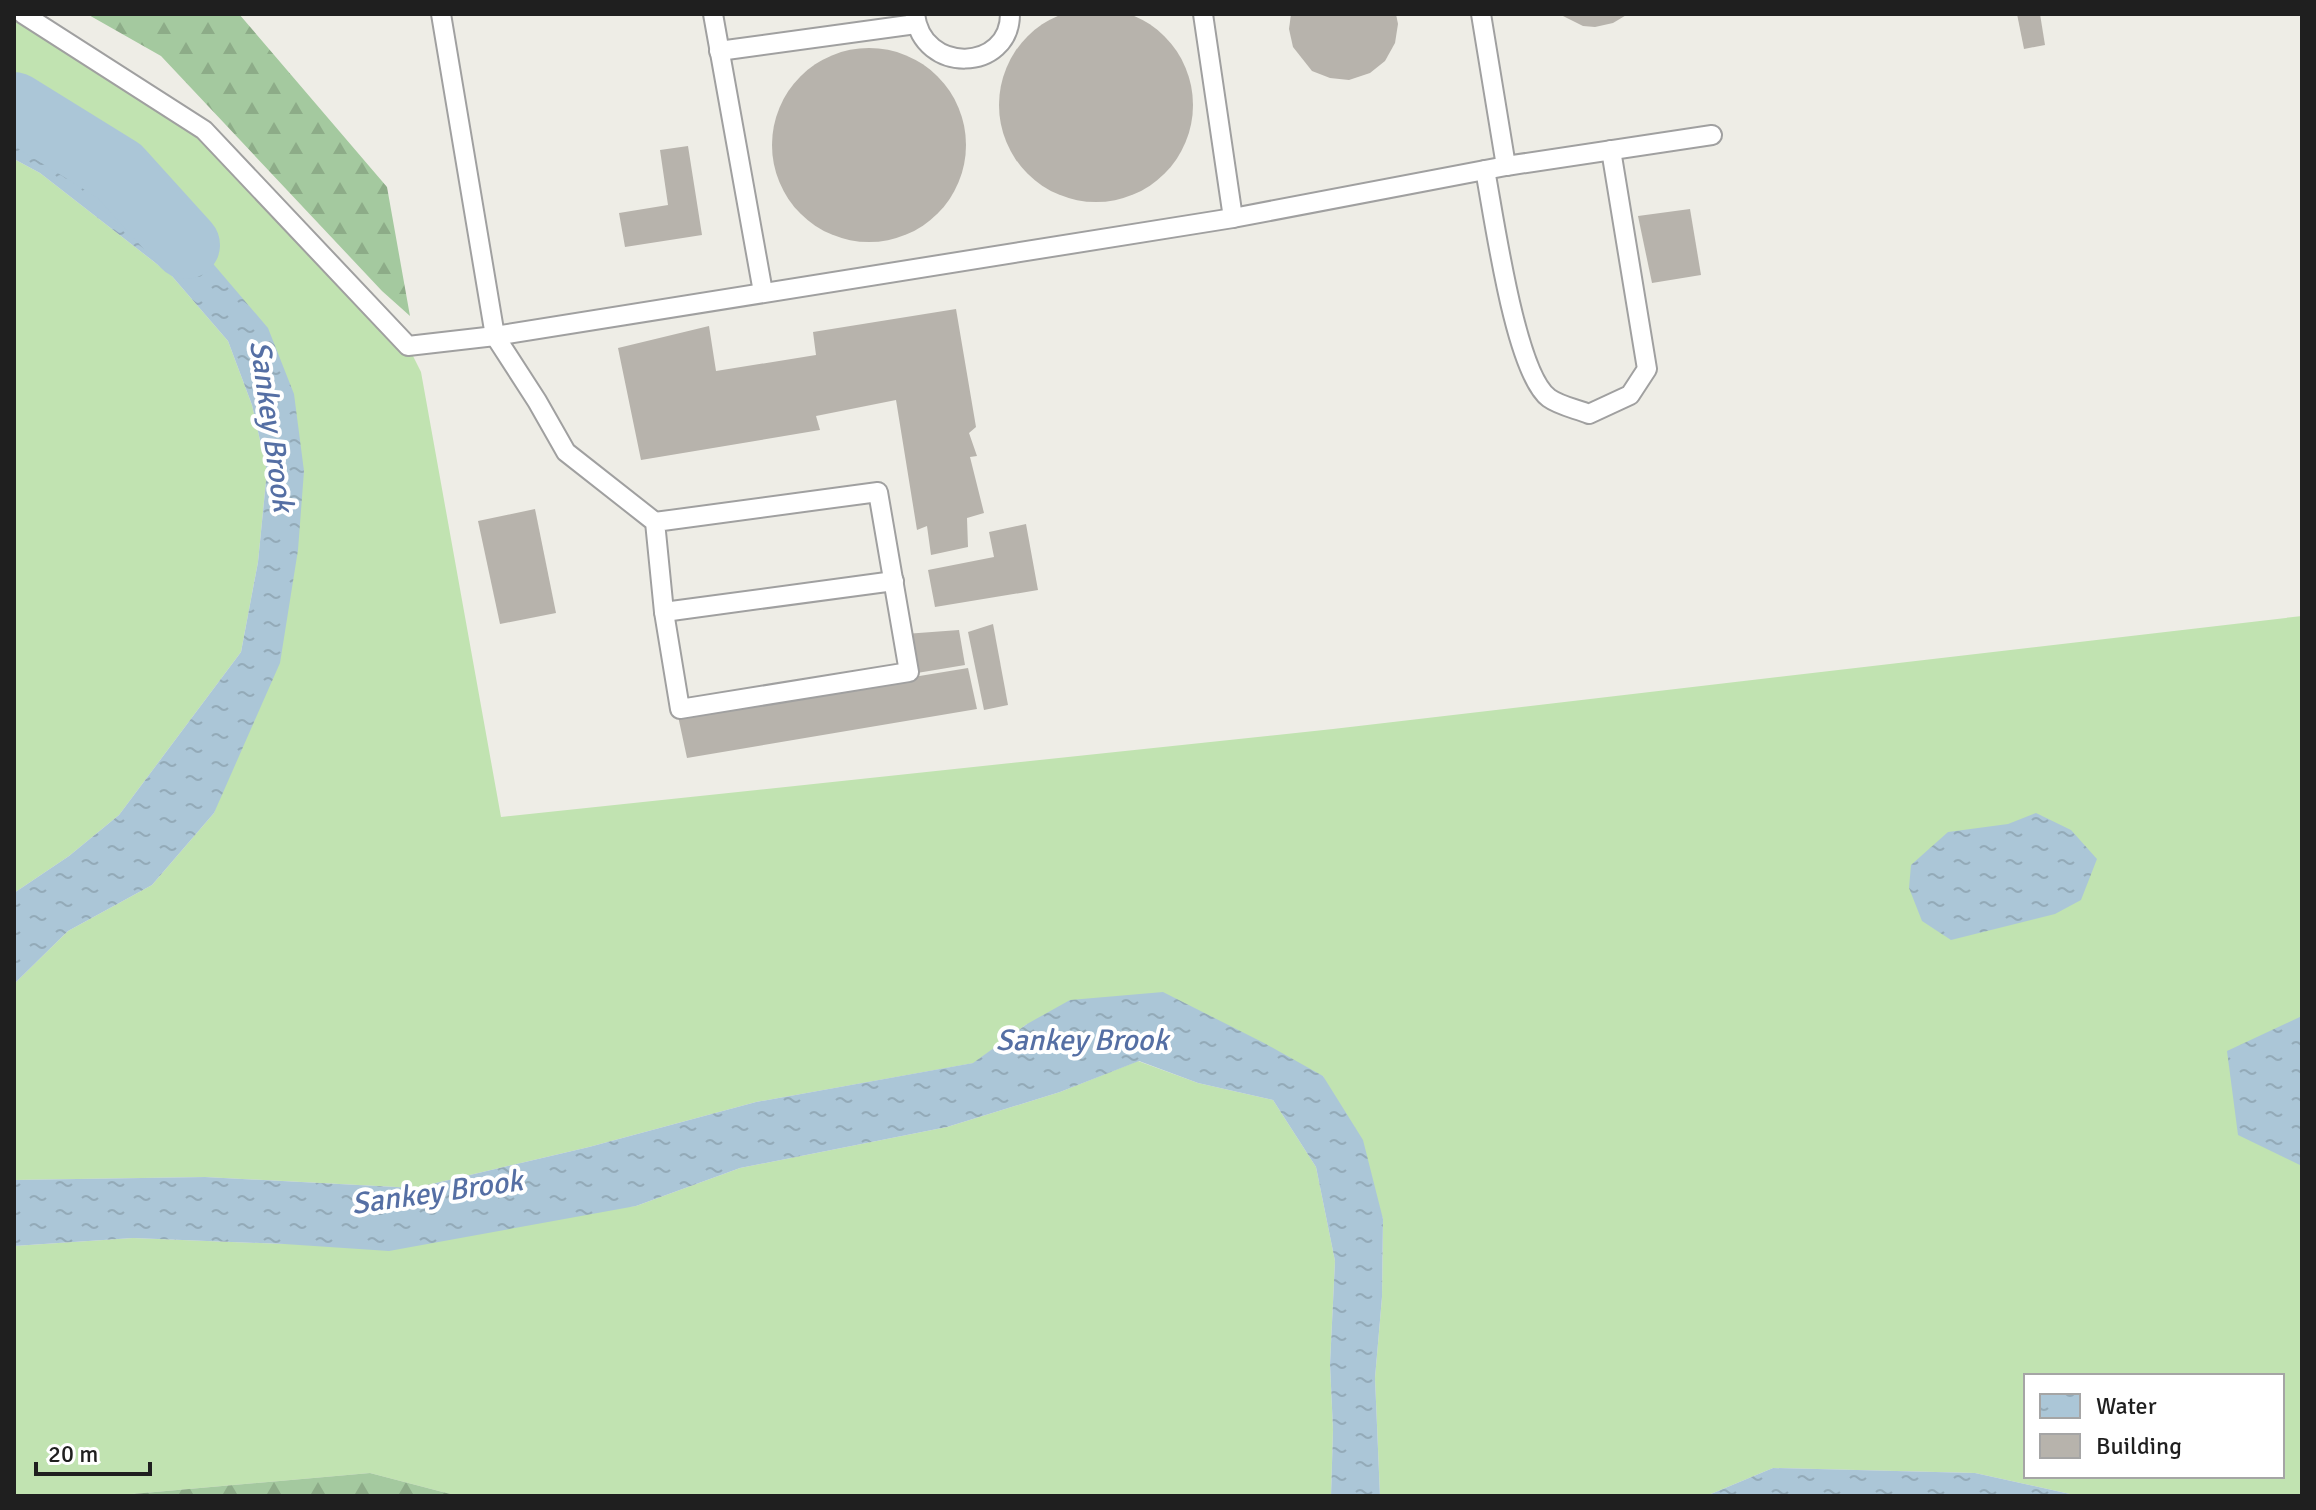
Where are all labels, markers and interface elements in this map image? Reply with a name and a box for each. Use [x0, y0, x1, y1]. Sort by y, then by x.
water label: Sankey Brook [241, 338, 302, 517]
water label: Sankey Brook [996, 1022, 1171, 1059]
water label: Sankey Brook [349, 1162, 528, 1223]
legend [2024, 1374, 2284, 1478]
text: Water [2096, 1391, 2157, 1421]
scale bar [36, 1426, 150, 1476]
text: Building [2096, 1431, 2182, 1461]
text: 20 m [48, 1439, 98, 1469]

